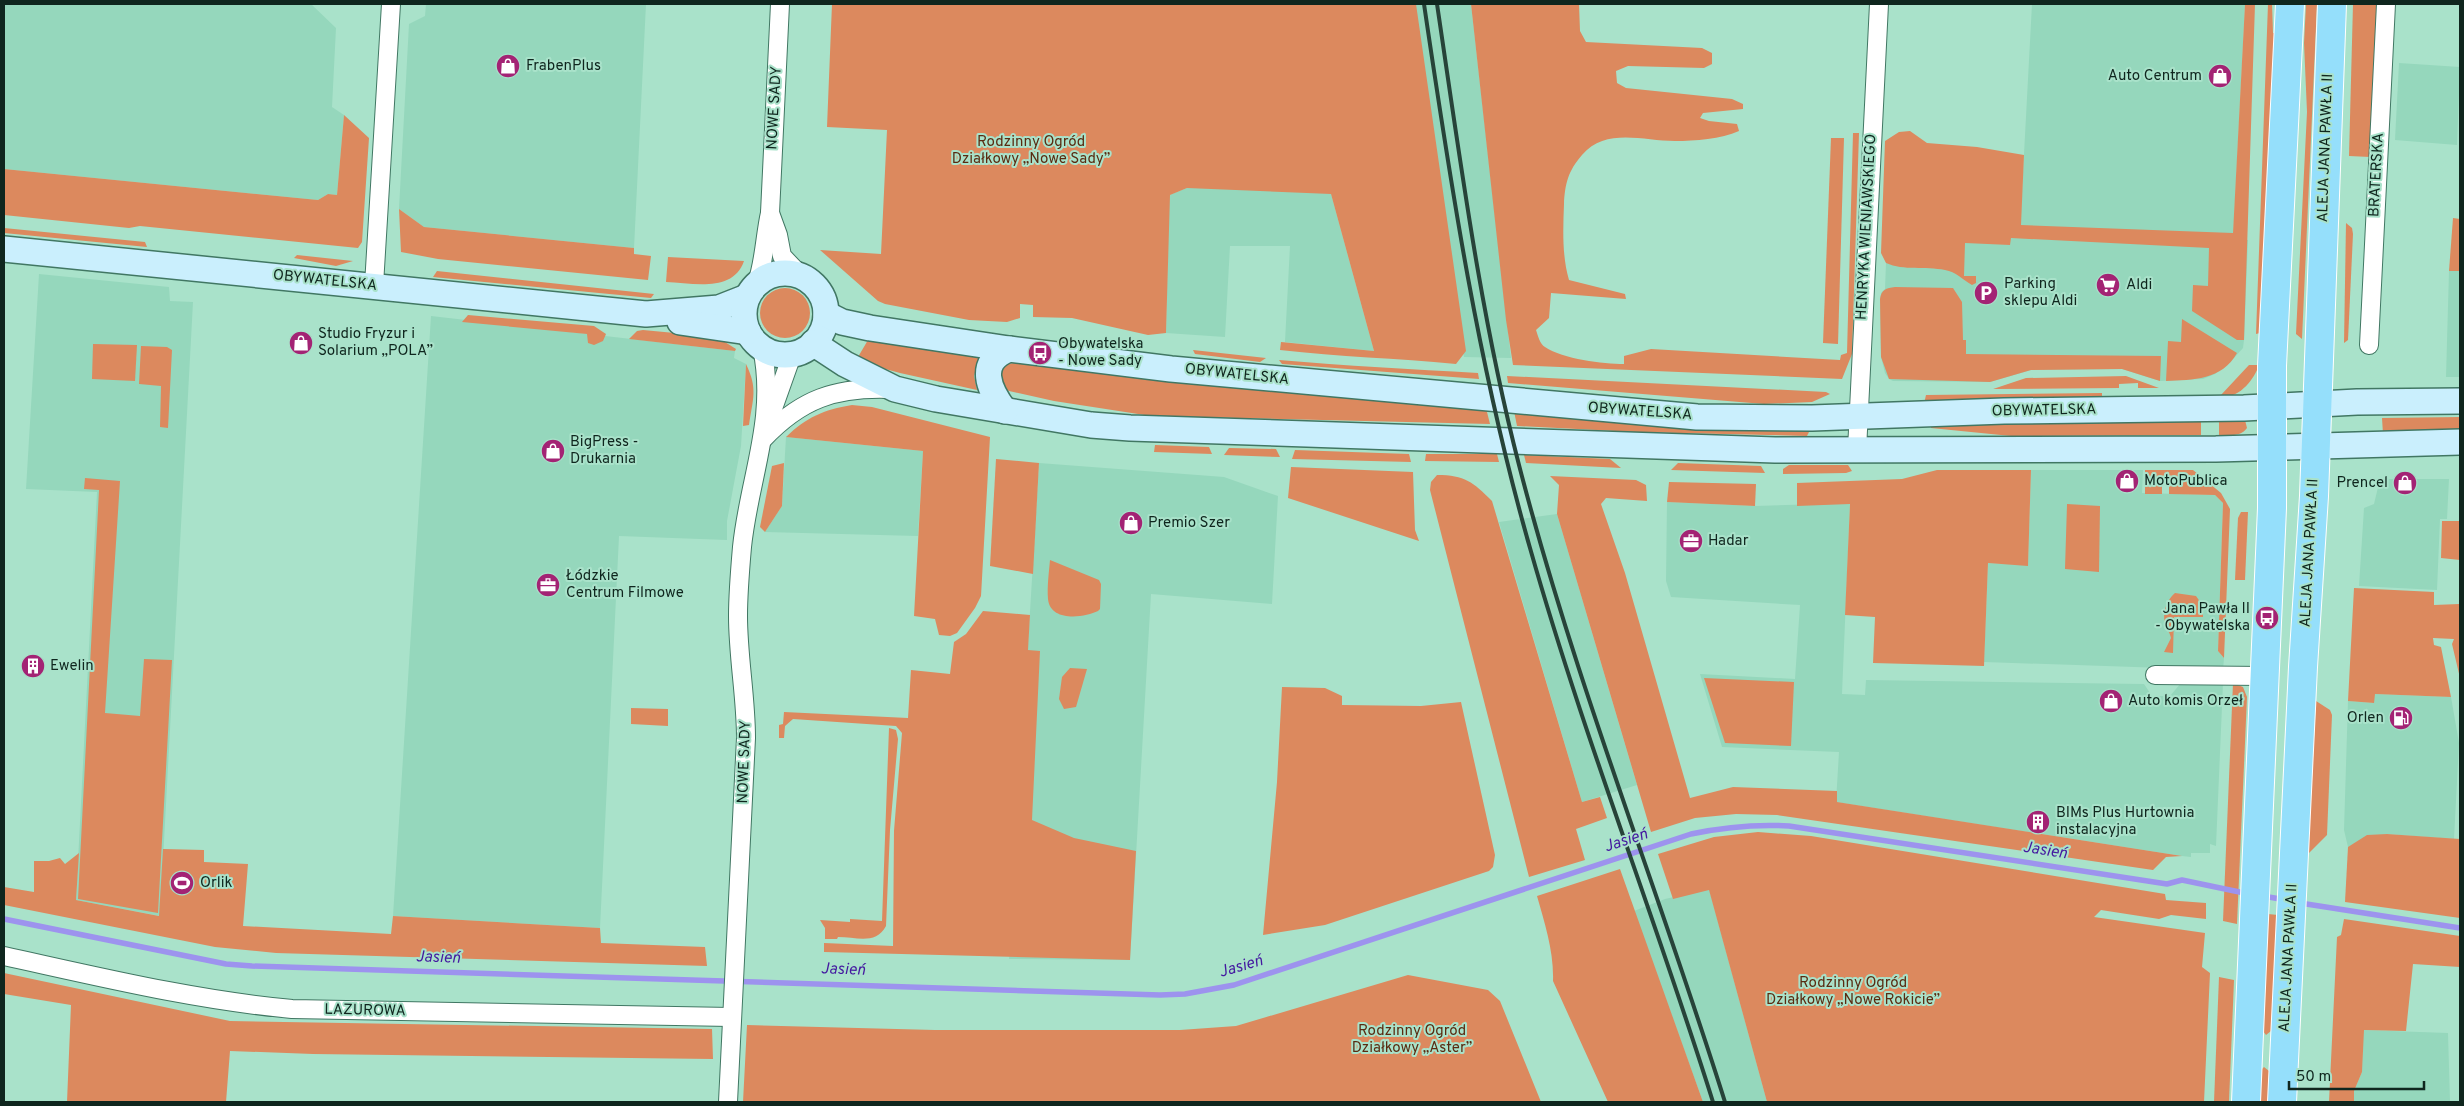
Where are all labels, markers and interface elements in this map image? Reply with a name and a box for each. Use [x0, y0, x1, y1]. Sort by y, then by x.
shop icon: FrabenPlus [495, 53, 521, 79]
place label: FrabenPlus [526, 57, 601, 76]
shop icon: Auto Centrum [2207, 63, 2233, 89]
street label: NOWE SADY [763, 65, 787, 150]
place label: Auto Centrum [2108, 67, 2202, 86]
street label: ALEJA JANA PAWŁA II [2314, 73, 2338, 223]
street label: BRATERSKA [2365, 132, 2389, 218]
park label: Rodzinny Ogród Działkowy „Nowe Sady” [952, 133, 1110, 169]
street label: HENRYKA WIENIAWSKIEGO [1853, 133, 1881, 321]
street label: OBYWATELSKA [272, 266, 378, 296]
supermarket icon: Aldi [2095, 272, 2121, 298]
place label: Parking sklepu Aldi [2004, 275, 2077, 311]
place label: Aldi [2126, 276, 2152, 295]
parking icon: Parking sklepu Aldi [1973, 280, 1999, 306]
place label: Studio Fryzur i Solarium „POLA” [318, 325, 433, 361]
shop icon: Studio Fryzur i Solarium „POLA” [288, 330, 314, 356]
place label: Obywatelska - Nowe Sady [1058, 335, 1144, 371]
bus stop icon: Obywatelska - Nowe Sady [1027, 340, 1053, 366]
street label: OBYWATELSKA [1184, 360, 1290, 390]
street label: OBYWATELSKA [1587, 399, 1693, 425]
street label: OBYWATELSKA [1992, 401, 2096, 421]
place label: BigPress - Drukarnia [570, 433, 639, 469]
shop icon: BigPress - Drukarnia [540, 438, 566, 464]
shop icon: MotoPublica [2114, 468, 2140, 494]
shop icon: Prencel [2392, 470, 2418, 496]
place label: MotoPublica [2144, 472, 2227, 491]
place label: Prencel [2337, 474, 2388, 493]
street label: ALEJA JANA PAWŁA II [2297, 478, 2323, 628]
shop icon: Premio Szer [1118, 510, 1144, 536]
place label: Premio Szer [1148, 514, 1230, 533]
office icon: Hadar [1678, 528, 1704, 554]
place label: Hadar [1708, 532, 1749, 551]
place label: Łódzkie Centrum Filmowe [566, 567, 684, 603]
office icon: Łódzkie Centrum Filmowe [535, 572, 561, 598]
place label: Jana Pawła II - Obywatelska [2155, 600, 2250, 636]
bus stop icon: Jana Pawła II - Obywatelska [2254, 605, 2280, 631]
building icon: Ewelin [20, 653, 46, 679]
place label: Ewelin [50, 657, 94, 676]
shop icon: Auto komis Orzeł [2098, 688, 2124, 714]
place label: Auto komis Orzeł [2128, 692, 2243, 711]
fuel station icon: Orlen [2388, 705, 2414, 731]
place label: Orlen [2347, 709, 2384, 728]
street label: NOWE SADY [734, 720, 756, 804]
place label: BIMs Plus Hurtownia instalacyjna [2056, 804, 2194, 840]
building icon: BIMs Plus Hurtownia instalacyjna [2025, 809, 2051, 835]
water label: Jasień [1602, 824, 1652, 857]
water label: Jasień [2021, 838, 2070, 865]
sports icon: Orlik [169, 870, 195, 896]
place label: Orlik [200, 874, 233, 893]
street label: ALEJA JANA PAWŁA II [2276, 883, 2302, 1033]
water label: Jasień [415, 947, 462, 969]
water label: Jasień [1217, 951, 1266, 983]
water label: Jasień [820, 959, 867, 981]
park label: Rodzinny Ogród Działkowy „Nowe Rokicie” [1766, 974, 1940, 1010]
street label: LAZUROWA [324, 1001, 406, 1021]
park label: Rodzinny Ogród Działkowy „Aster” [1352, 1022, 1472, 1058]
scale bar [2289, 1058, 2424, 1090]
text: 50 m [2296, 1068, 2331, 1087]

